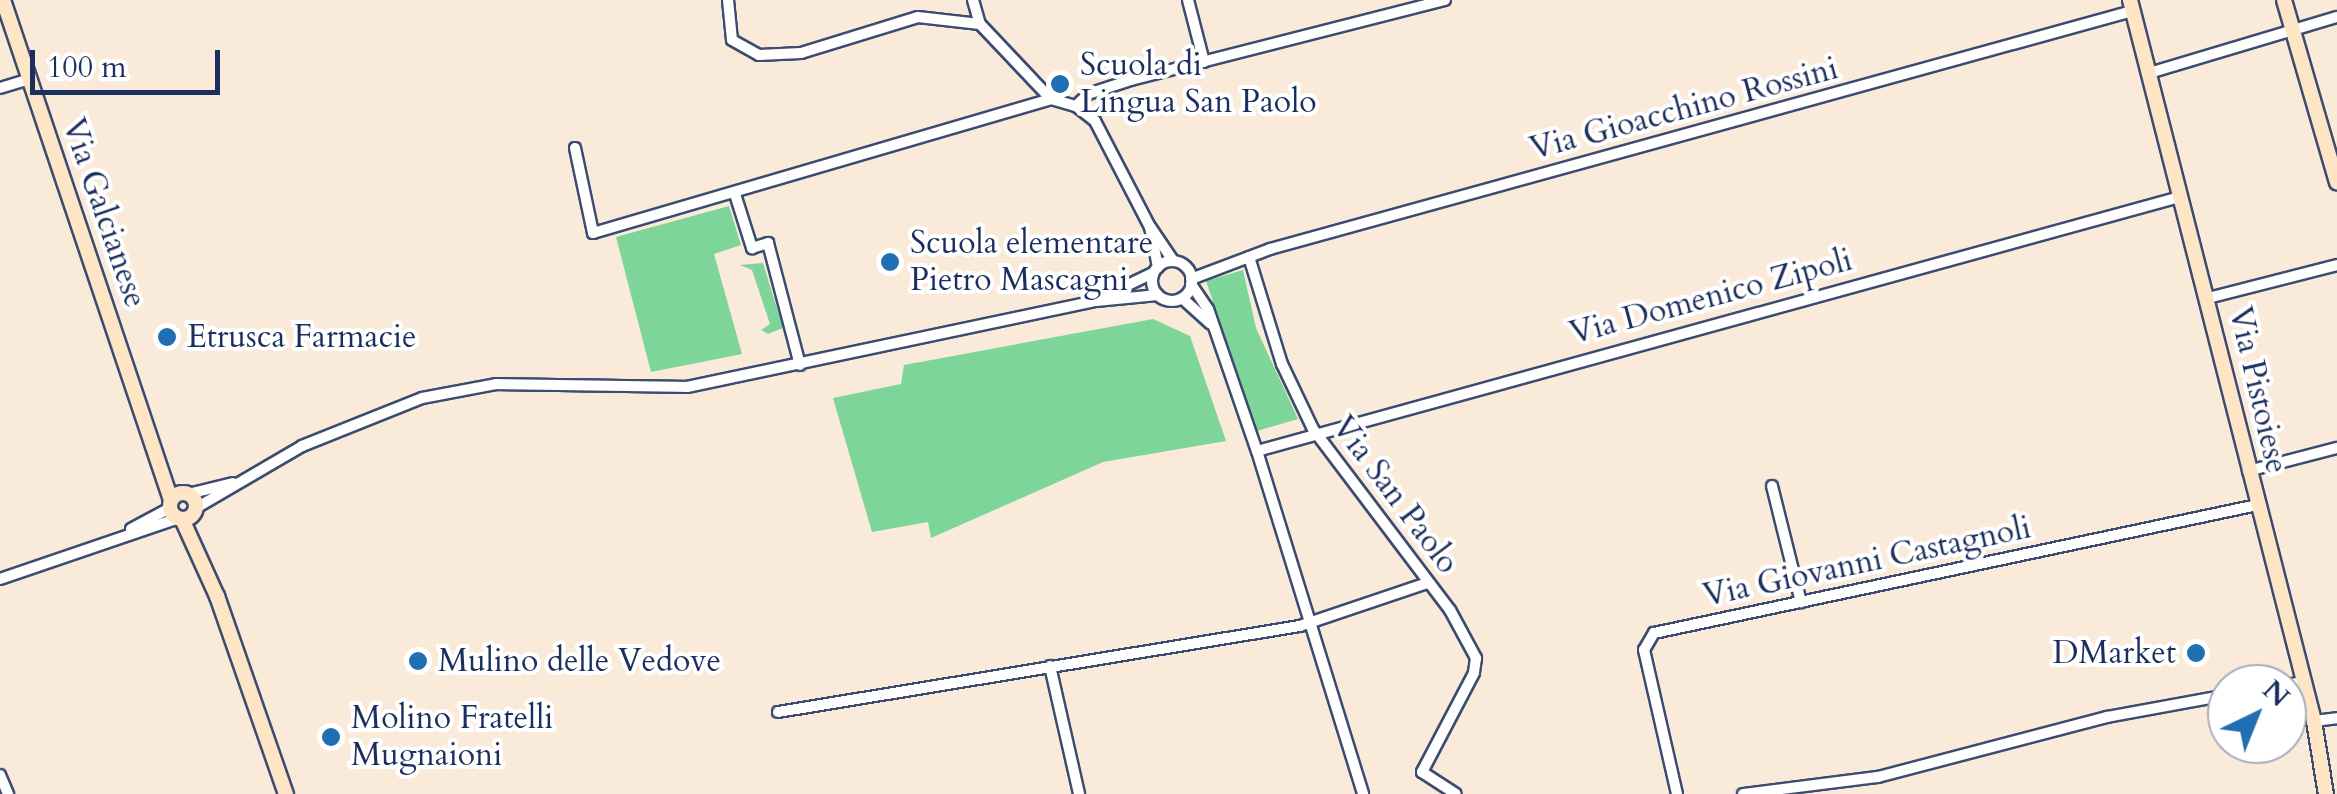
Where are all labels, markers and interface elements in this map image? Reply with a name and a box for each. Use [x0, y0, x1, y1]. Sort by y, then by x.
scale bar [35, 30, 225, 92]
text: 100 m [47, 47, 127, 88]
place label: Scuola di Lingua San Paolo [1080, 47, 1317, 122]
street label: Via Gioacchino Rossini [1526, 49, 1842, 169]
marker: Scuola di Lingua San Paolo [1049, 73, 1071, 95]
street label: Via Galcianese [54, 113, 154, 313]
place label: Scuola elementare Pietro Mascagni [910, 225, 1153, 300]
street label: Via Domenico Zipoli [1566, 241, 1856, 353]
marker: Scuola elementare Pietro Mascagni [879, 251, 901, 273]
street label: Via Pistoiese [2220, 303, 2296, 477]
place label: Etrusca Farmacie [187, 318, 417, 356]
marker: Etrusca Farmacie [156, 326, 178, 348]
street label: Via San Paolo [1323, 409, 1467, 581]
street label: Via Giovanni Castagnoli [1700, 508, 2034, 616]
place label: DMarket [2053, 634, 2176, 672]
place label: Mulino delle Vedove [438, 642, 721, 680]
marker: DMarket [2185, 642, 2207, 664]
marker: Mulino delle Vedove [407, 650, 429, 672]
north arrow [2207, 664, 2307, 764]
text: N [2254, 671, 2298, 716]
place label: Molino Fratelli Mugnaioni [351, 700, 553, 775]
marker: Molino Fratelli Mugnaioni [320, 726, 342, 748]

